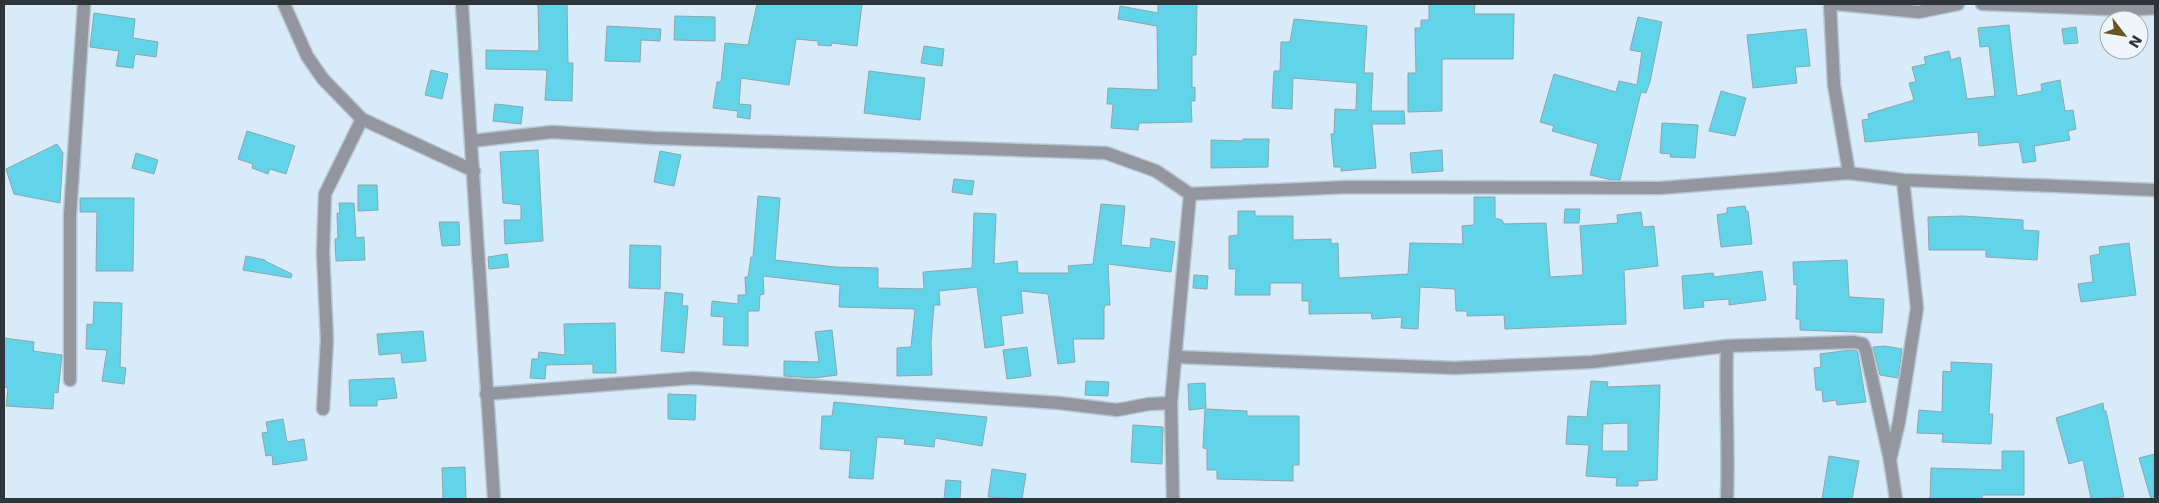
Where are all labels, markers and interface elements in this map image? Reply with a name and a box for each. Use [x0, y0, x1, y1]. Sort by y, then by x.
north arrow [2099, 10, 2149, 60]
text: N [2125, 33, 2145, 51]

